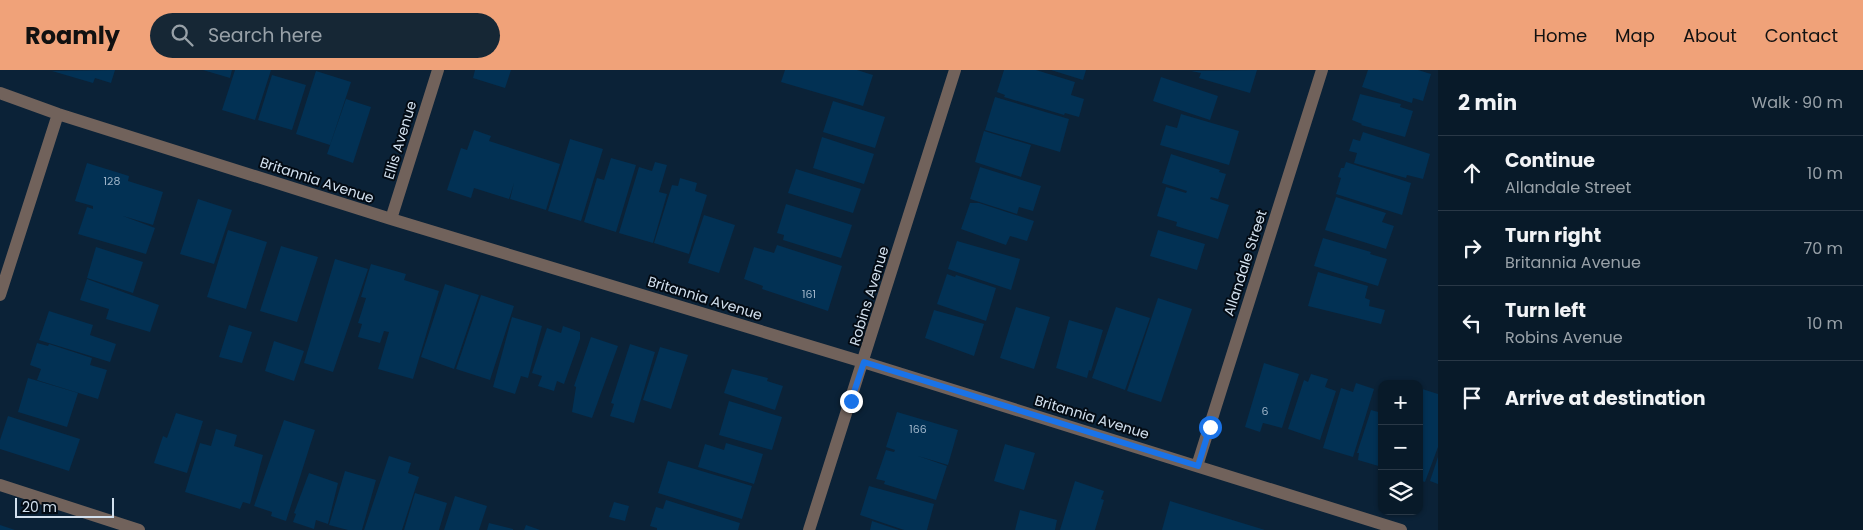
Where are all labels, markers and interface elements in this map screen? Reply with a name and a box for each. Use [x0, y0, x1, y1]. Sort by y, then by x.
search box [150, 13, 500, 58]
text: Roamly [25, 19, 120, 52]
icon: search [168, 21, 196, 49]
text: Search here [208, 22, 322, 49]
text: Home [1533, 23, 1587, 48]
text: Map [1615, 23, 1655, 48]
text: About [1683, 23, 1737, 48]
text: Contact [1765, 23, 1838, 48]
text: 2 min [1458, 88, 1517, 117]
text: Walk · 90 m [1752, 91, 1843, 114]
street label: Ellis Avenue [379, 98, 422, 182]
text: Continue [1505, 147, 1595, 174]
street label: Britannia Avenue [257, 152, 377, 208]
icon: ahead [1458, 159, 1486, 187]
text: 10 m [1807, 162, 1843, 185]
house number: 128 [104, 173, 120, 189]
text: Allandale Street [1505, 176, 1631, 199]
street label: Allandale Street [1218, 207, 1272, 319]
text: Turn right [1505, 222, 1601, 249]
icon: right [1458, 234, 1486, 262]
text: 70 m [1803, 237, 1843, 260]
street label: Robins Avenue [844, 244, 894, 348]
text: Britannia Avenue [1505, 251, 1641, 274]
street label: Britannia Avenue [645, 271, 765, 325]
house number: 161 [802, 286, 816, 302]
text: Turn left [1505, 297, 1586, 324]
icon: left [1458, 309, 1486, 337]
text: 10 m [1807, 312, 1843, 335]
text: Robins Avenue [1505, 326, 1623, 349]
map controls [1378, 380, 1423, 515]
button: + [1378, 380, 1423, 425]
icon: arrive [1458, 384, 1486, 412]
text: Arrive at destination [1505, 385, 1706, 412]
route end [840, 390, 863, 413]
street label: Britannia Avenue [1032, 390, 1152, 444]
house number: 6 [1262, 403, 1269, 419]
route start [1199, 416, 1222, 439]
house number: 166 [909, 421, 927, 437]
button: − [1378, 425, 1423, 470]
button: layers [1378, 470, 1423, 515]
scale bar [15, 495, 114, 518]
text: 20 m [22, 497, 57, 517]

